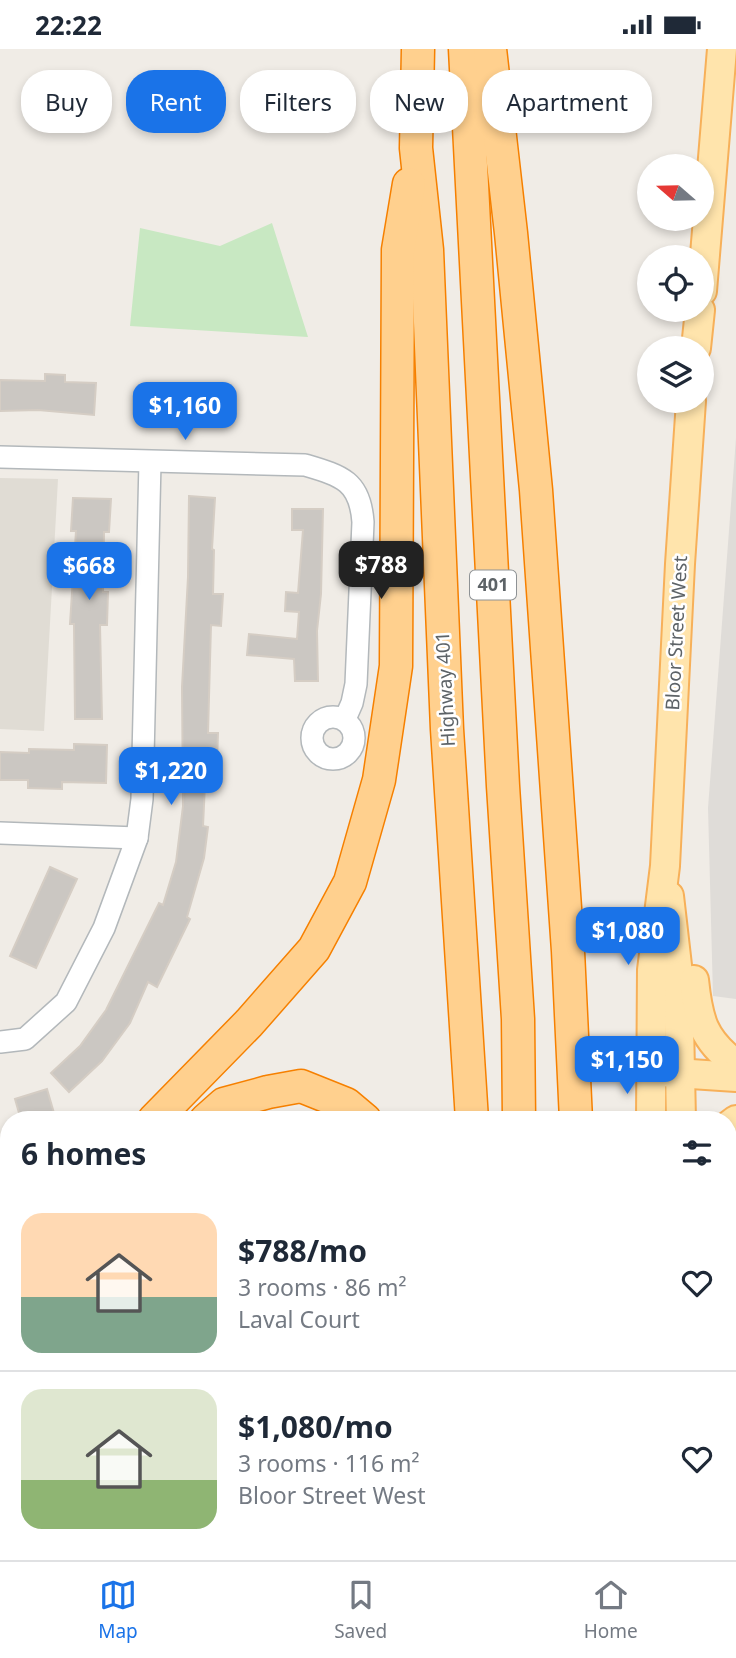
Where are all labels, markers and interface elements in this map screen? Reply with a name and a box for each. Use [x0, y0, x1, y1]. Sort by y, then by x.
text: 22:22 [35, 7, 102, 43]
chip: Buy [21, 70, 112, 133]
chip: Rent [126, 70, 226, 133]
chip: Filters [240, 70, 356, 133]
chip: New [370, 70, 468, 133]
chip: Apartment [482, 70, 652, 133]
north arrow [637, 154, 714, 231]
map controls [637, 154, 714, 413]
button: locate [637, 245, 714, 322]
button: layers [637, 336, 714, 413]
pin: $1,160 [128, 383, 242, 442]
text: $1,160 [149, 389, 221, 421]
pin: $788 [340, 541, 422, 601]
pin: $668 [48, 543, 130, 602]
text: $788 [355, 548, 407, 580]
text: $668 [63, 549, 115, 581]
street label: Bloor Street West [659, 555, 693, 711]
road number: 401 [470, 571, 516, 599]
street label: Highway 401 [429, 631, 461, 747]
pin: $1,220 [114, 747, 228, 807]
text: $1,220 [135, 754, 207, 786]
pin: $1,080 [571, 907, 685, 967]
text: $1,080 [592, 914, 664, 946]
pin: $1,150 [570, 1037, 684, 1096]
text: $1,150 [591, 1043, 663, 1075]
text: 6 homes [21, 1133, 146, 1174]
icon: filters [678, 1134, 716, 1172]
text: $788/mo [238, 1230, 367, 1271]
icon: home [77, 1241, 161, 1325]
icon: heart [678, 1264, 716, 1302]
text: 3 rooms · 86 m² [238, 1271, 407, 1303]
text: Laval Court [238, 1303, 360, 1335]
text: $1,080/mo [238, 1406, 393, 1447]
icon: home [77, 1417, 161, 1501]
icon: heart [678, 1440, 716, 1478]
text: 3 rooms · 116 m² [238, 1447, 420, 1479]
text: Bloor Street West [238, 1479, 426, 1511]
tab: Map [98, 1576, 138, 1644]
tab: Saved [334, 1576, 387, 1644]
tab: Home [584, 1576, 638, 1644]

